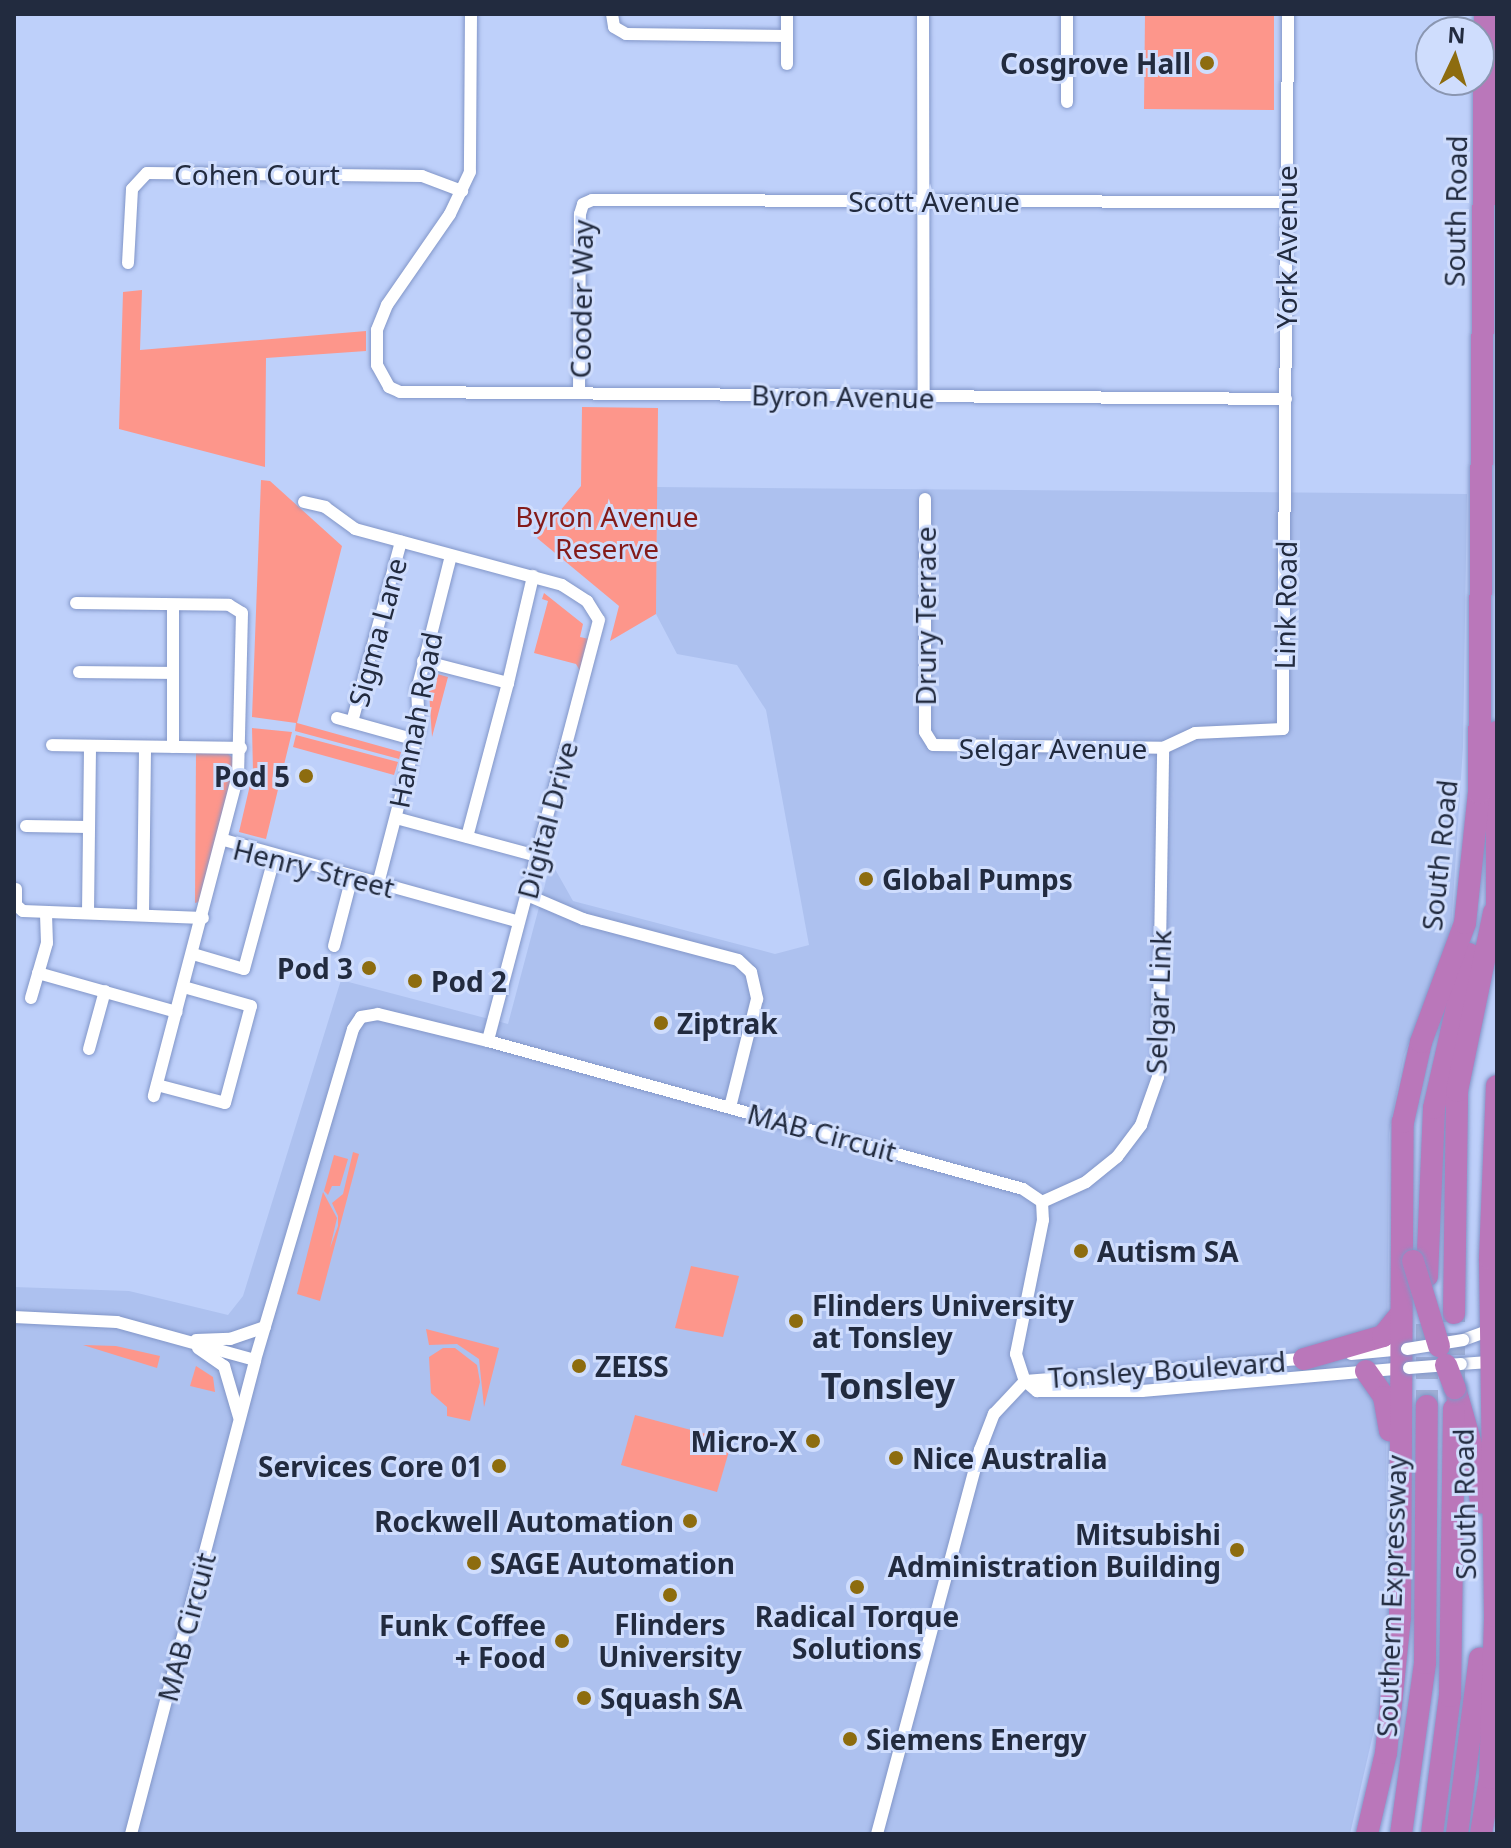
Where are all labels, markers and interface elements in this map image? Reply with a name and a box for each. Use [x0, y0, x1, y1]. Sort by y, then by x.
north arrow [1415, 16, 1495, 96]
text: N [1447, 18, 1466, 50]
place label: Cosgrove Hall [1000, 46, 1191, 80]
marker: Cosgrove Hall [1198, 54, 1216, 72]
street label: South Road [1437, 135, 1473, 287]
street label: Cohen Court [174, 157, 340, 191]
street label: York Avenue [1269, 165, 1303, 329]
street label: Scott Avenue [848, 184, 1020, 218]
street label: Cooder Way [563, 219, 599, 379]
street label: Byron Avenue [751, 378, 935, 414]
park label: Byron Avenue Reserve [515, 499, 699, 565]
street label: Drury Terrace [908, 526, 942, 706]
street label: Link Road [1267, 540, 1303, 670]
street label: Sigma Lane [341, 554, 413, 710]
street label: Hannah Road [381, 629, 449, 811]
street label: Selgar Avenue [959, 731, 1147, 765]
street label: Digital Drive [510, 738, 584, 902]
place label: Pod 5 [214, 759, 290, 793]
marker: Pod 5 [297, 767, 315, 785]
street label: South Road [1414, 778, 1464, 932]
street label: Henry Street [230, 832, 398, 904]
place label: Global Pumps [882, 862, 1073, 896]
marker: Global Pumps [857, 870, 875, 888]
street label: Selgar Link [1139, 929, 1177, 1075]
place label: Pod 3 [277, 951, 353, 985]
marker: Pod 3 [360, 959, 378, 977]
place label: Pod 2 [431, 964, 507, 998]
marker: Pod 2 [406, 972, 424, 990]
place label: Ziptrak [677, 1006, 778, 1040]
marker: Ziptrak [652, 1014, 670, 1032]
street label: MAB Circuit [744, 1096, 900, 1168]
place label: Autism SA [1097, 1234, 1239, 1268]
marker: Autism SA [1072, 1242, 1090, 1260]
place label: Flinders University at Tonsley [812, 1288, 1074, 1354]
marker: Flinders University at Tonsley [787, 1312, 805, 1330]
street label: Tonsley Boulevard [1047, 1344, 1287, 1394]
place label: ZEISS [595, 1349, 669, 1383]
marker: ZEISS [570, 1357, 588, 1375]
district label: Tonsley [821, 1364, 955, 1408]
place label: Micro-X [691, 1424, 797, 1458]
street label: South Road [1446, 1428, 1482, 1580]
marker: Micro-X [804, 1432, 822, 1450]
place label: Nice Australia [912, 1441, 1108, 1475]
place label: Services Core 01 [258, 1449, 483, 1483]
marker: Nice Australia [887, 1449, 905, 1467]
street label: Southern Expressway [1369, 1454, 1413, 1738]
marker: Services Core 01 [490, 1457, 508, 1475]
place label: Rockwell Automation [374, 1504, 674, 1538]
marker: Rockwell Automation [681, 1512, 699, 1530]
place label: Mitsubishi Administration Building [888, 1517, 1221, 1583]
marker: Mitsubishi Administration Building [1228, 1541, 1246, 1559]
place label: SAGE Automation [490, 1546, 735, 1580]
street label: MAB Circuit [150, 1549, 222, 1705]
marker: SAGE Automation [465, 1554, 483, 1572]
marker: Radical Torque Solutions [848, 1578, 866, 1596]
marker: Flinders University [661, 1586, 679, 1604]
place label: Radical Torque Solutions [755, 1599, 959, 1665]
place label: Flinders University [598, 1607, 742, 1673]
place label: Funk Coffee + Food [379, 1608, 546, 1674]
marker: Funk Coffee + Food [553, 1632, 571, 1650]
place label: Squash SA [600, 1681, 742, 1715]
marker: Squash SA [575, 1689, 593, 1707]
place label: Siemens Energy [866, 1722, 1087, 1756]
marker: Siemens Energy [841, 1730, 859, 1748]

